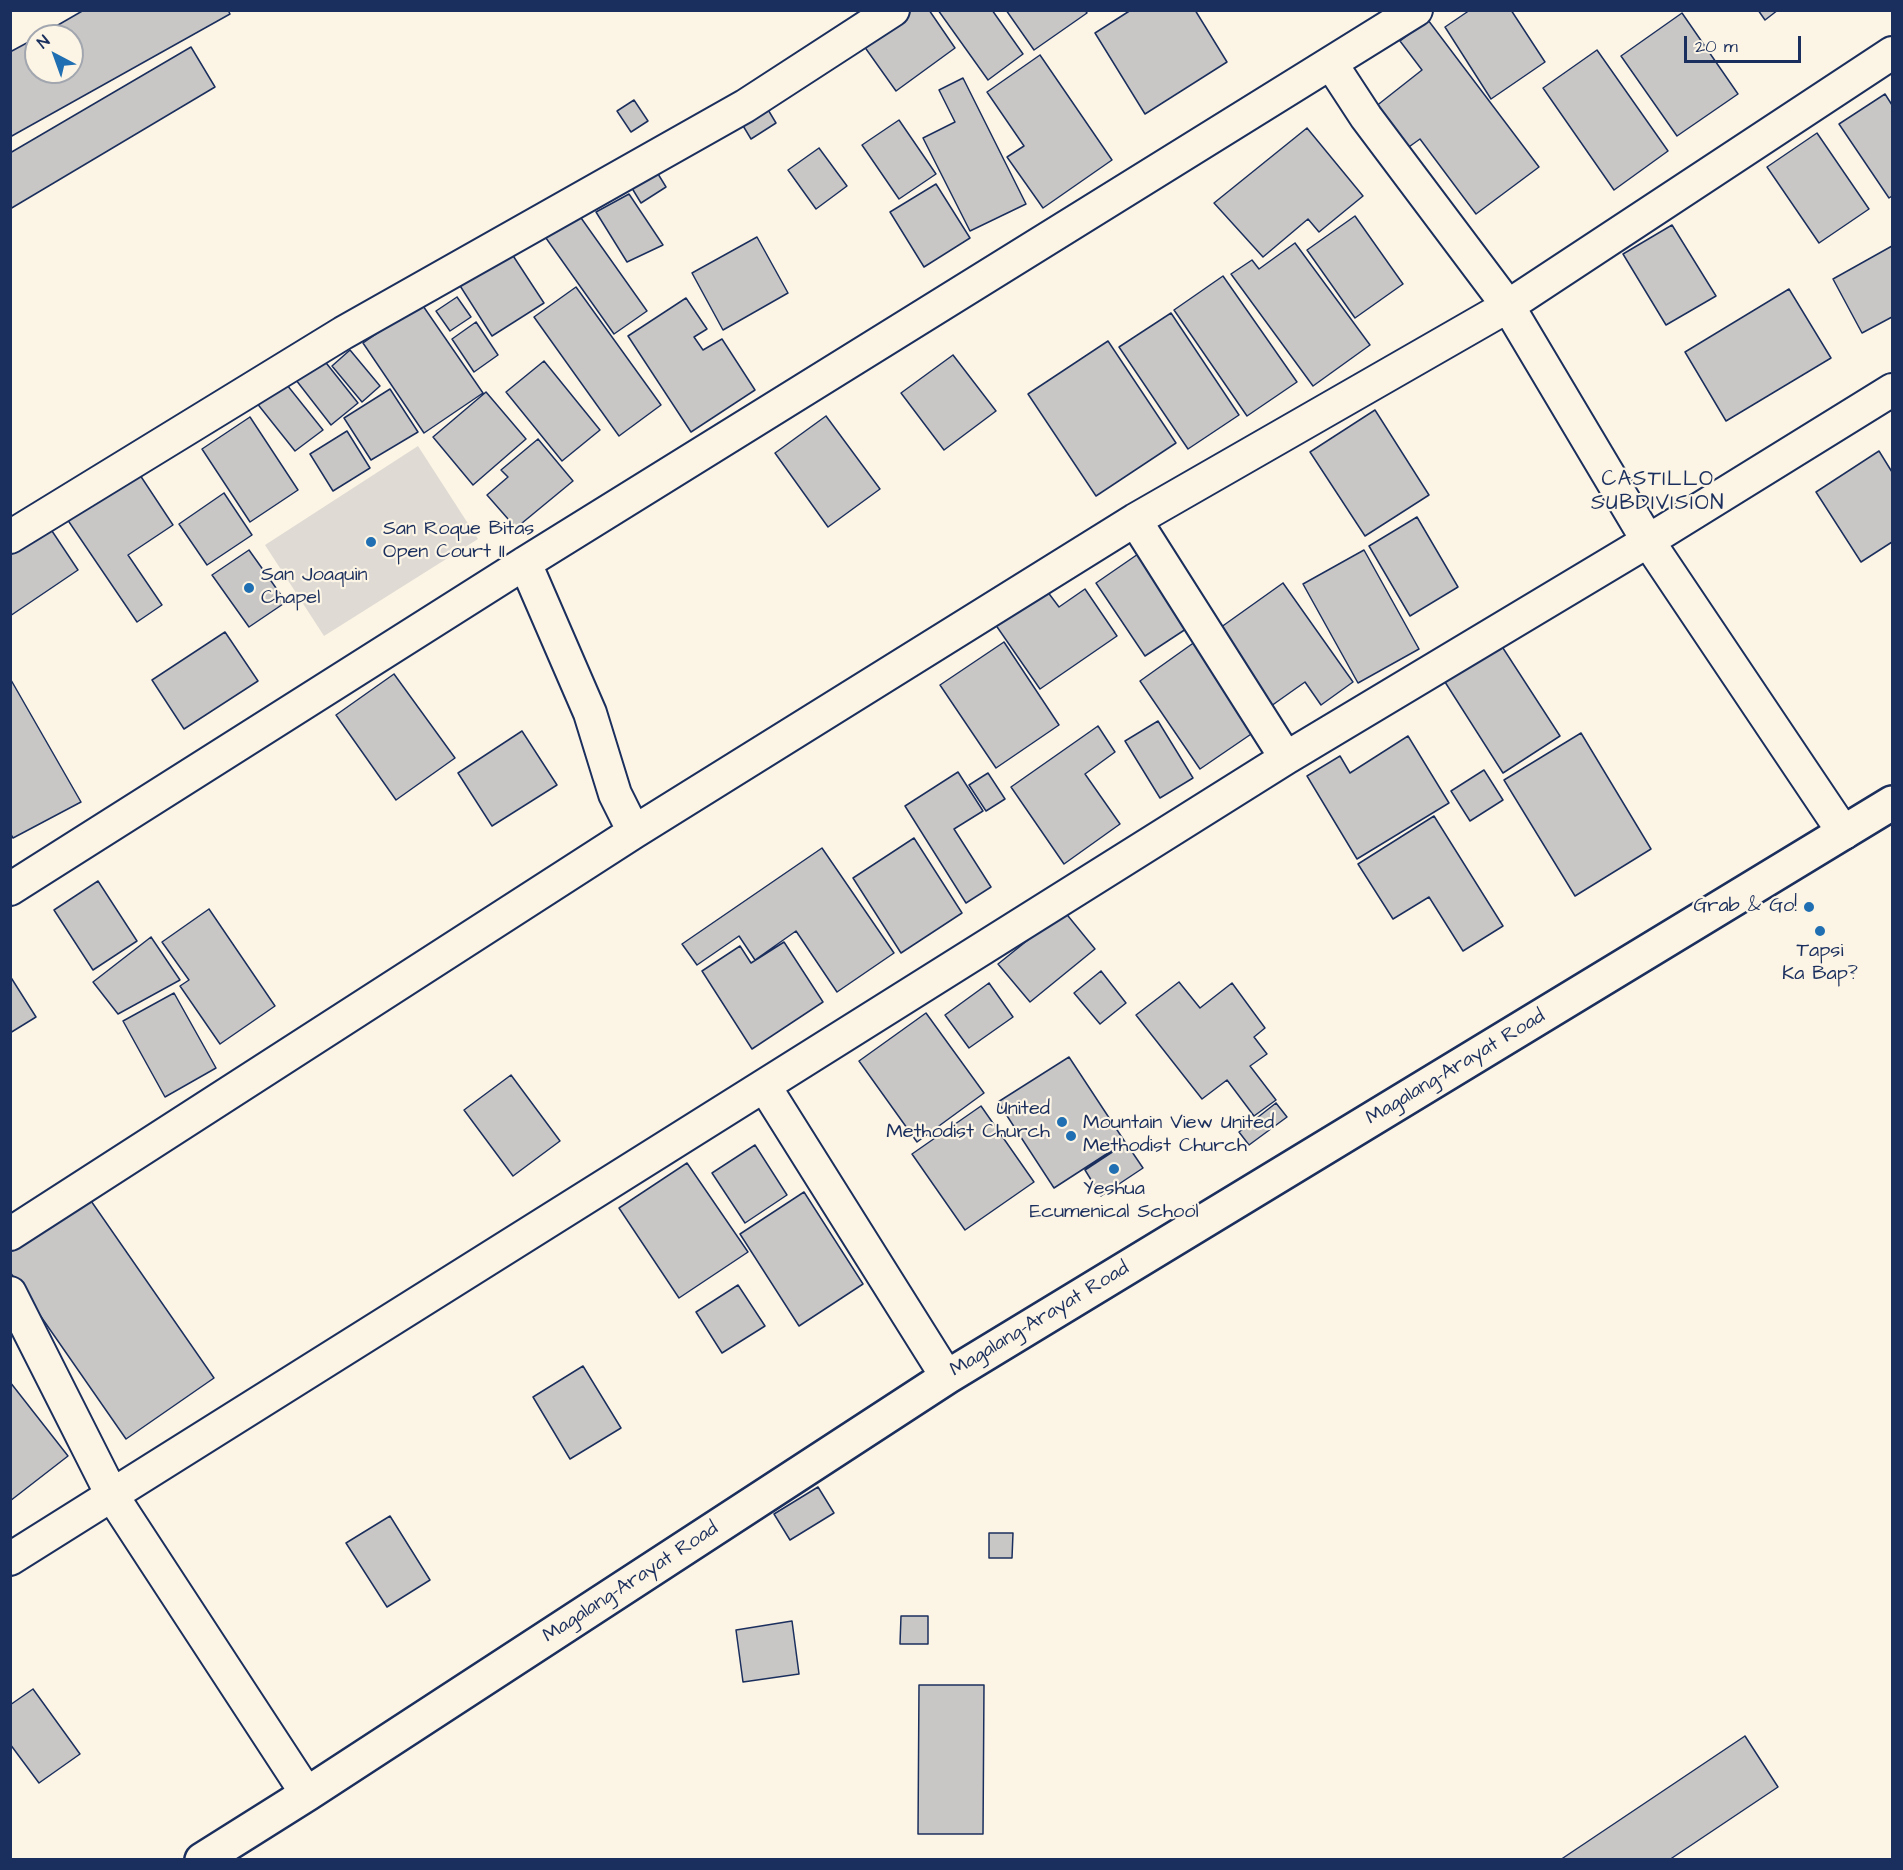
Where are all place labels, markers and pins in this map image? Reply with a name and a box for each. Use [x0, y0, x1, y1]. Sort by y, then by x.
place label: San Roque Bitas Open Court II [383, 518, 534, 565]
marker: San Roque Bitas Open Court II [364, 535, 378, 549]
place label: San Joaquin Chapel [261, 564, 368, 611]
marker: San Joaquin Chapel [242, 581, 256, 595]
place label: Grab & Go! [1694, 895, 1797, 919]
marker: Grab & Go! [1802, 900, 1816, 914]
marker: Tapsi Ka Bap? [1813, 924, 1827, 938]
place label: Tapsi Ka Bap? [1782, 940, 1858, 987]
place label: United Methodist Church [886, 1098, 1050, 1145]
place label: Mountain View United Methodist Church [1083, 1112, 1274, 1159]
marker: United Methodist Church [1055, 1115, 1069, 1129]
marker: Mountain View United Methodist Church [1064, 1129, 1078, 1143]
marker: Yeshua Ecumenical School [1107, 1162, 1121, 1176]
place label: Yeshua Ecumenical School [1029, 1178, 1199, 1225]

